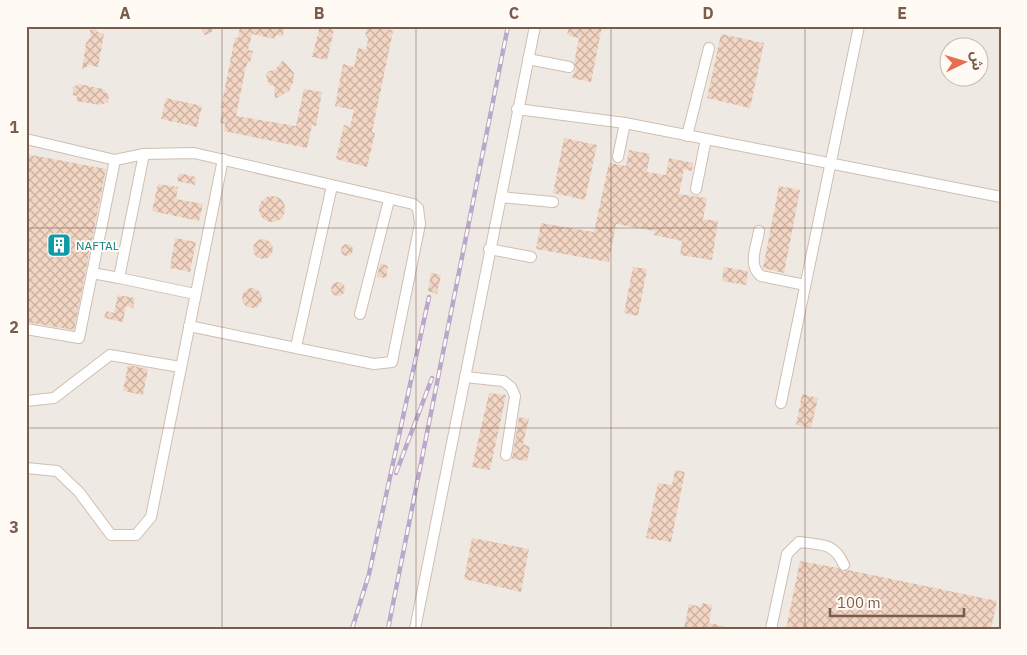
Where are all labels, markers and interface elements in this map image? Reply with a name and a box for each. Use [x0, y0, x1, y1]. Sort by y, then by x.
text: A [120, 3, 131, 23]
text: B [314, 3, 325, 23]
text: C [509, 3, 519, 23]
text: D [702, 3, 714, 23]
text: E [897, 3, 907, 23]
north arrow [940, 38, 990, 88]
text: ش [967, 51, 987, 71]
text: 1 [9, 117, 19, 137]
building icon: NAFTAL [46, 232, 72, 258]
place label: NAFTAL [76, 238, 119, 253]
text: 2 [9, 317, 19, 337]
text: 3 [9, 517, 19, 537]
scale bar [830, 585, 963, 617]
text: 100 m [837, 593, 881, 612]

